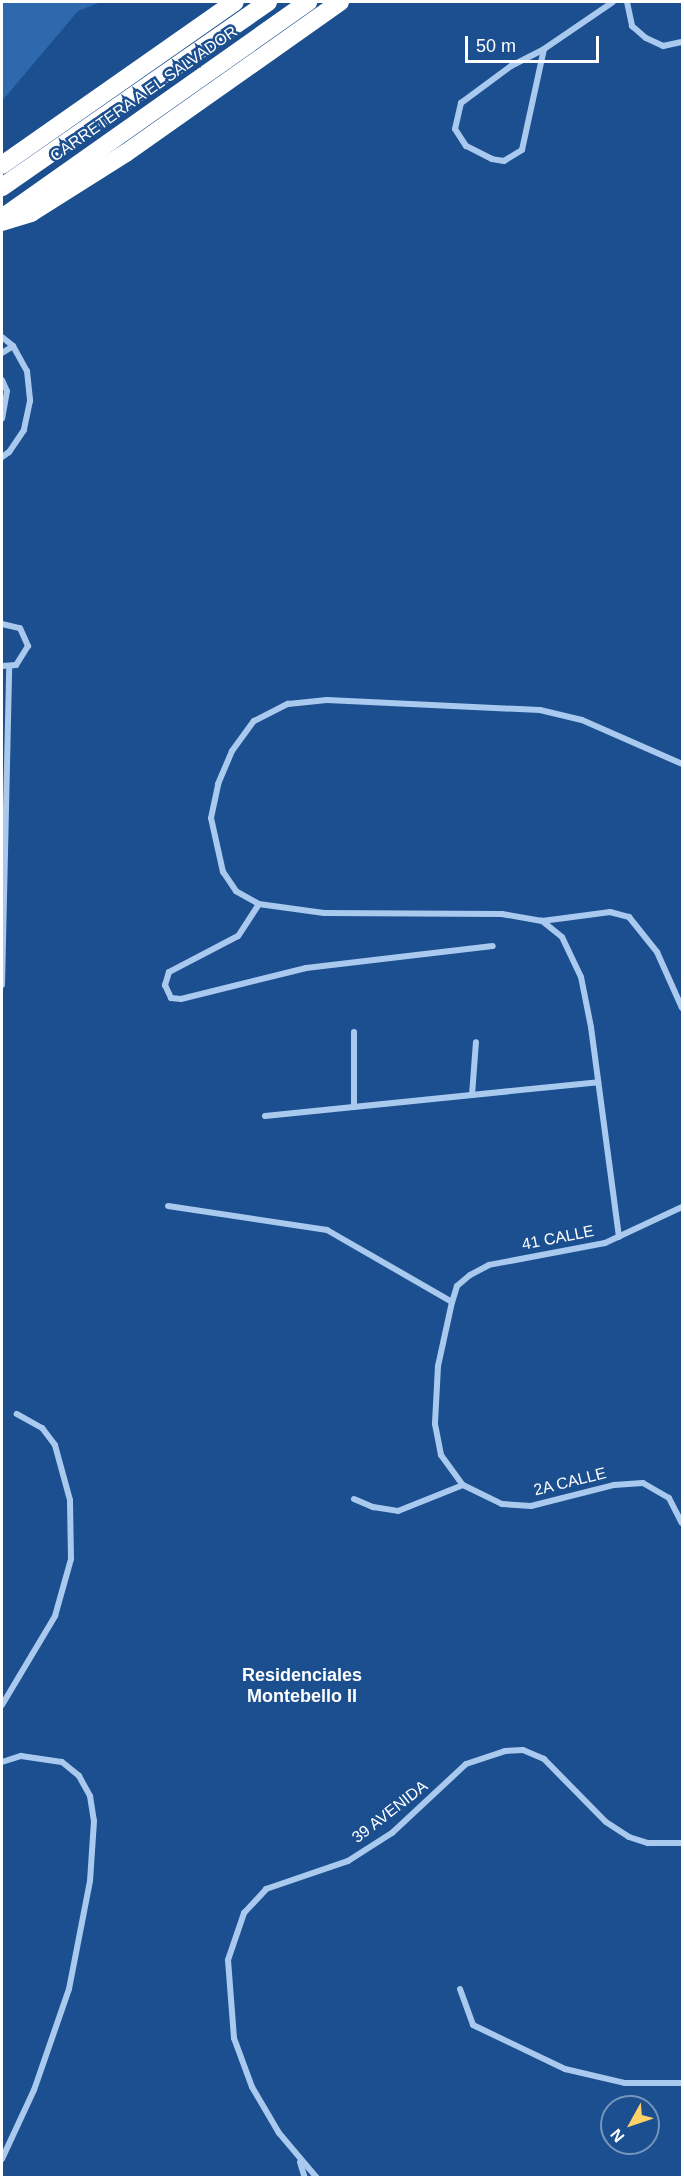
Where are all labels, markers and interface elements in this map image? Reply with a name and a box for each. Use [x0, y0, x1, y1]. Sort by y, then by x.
street label: CARRETERA A EL SALVADOR [46, 21, 242, 167]
scale bar [468, 24, 602, 62]
text: 50 m [476, 36, 516, 56]
street label: 41 CALLE [520, 1222, 596, 1254]
street label: 2A CALLE [531, 1464, 609, 1500]
district label: Residenciales Montebello II [242, 1665, 362, 1708]
street label: 39 AVENIDA [348, 1776, 432, 1848]
north arrow [600, 2095, 660, 2155]
text: N [607, 2126, 628, 2145]

